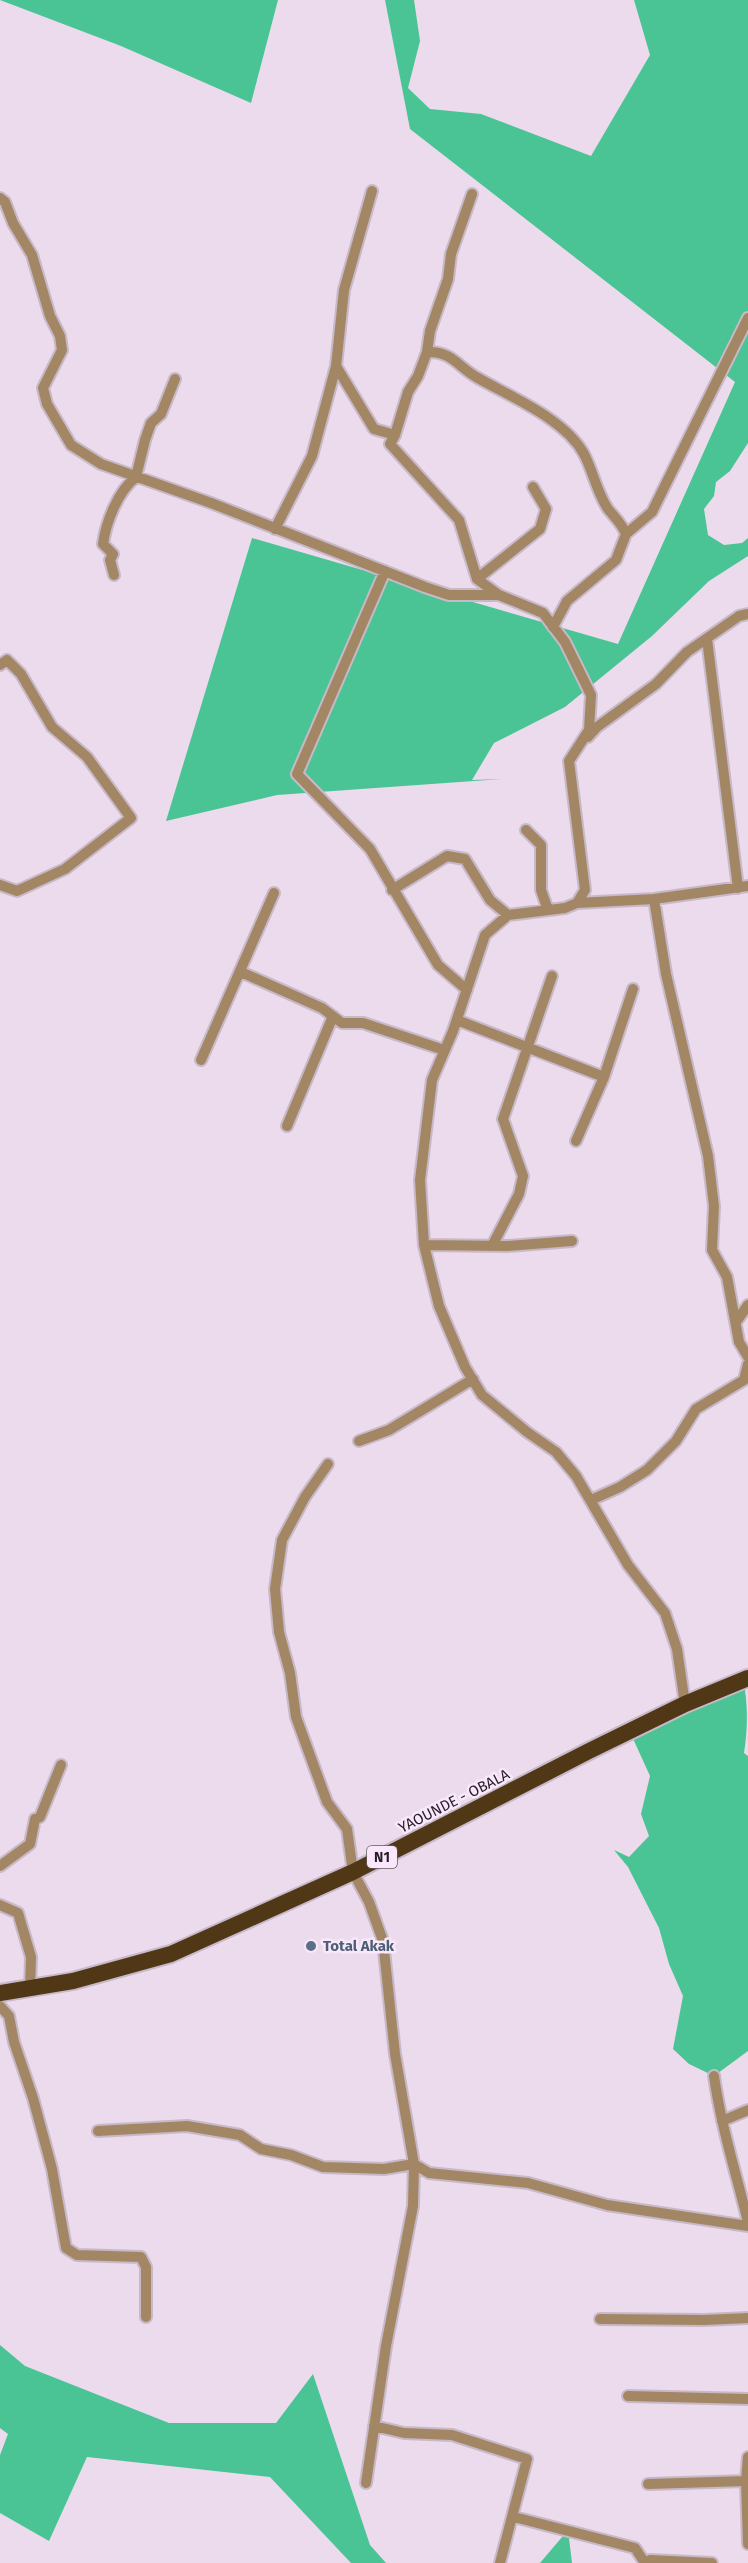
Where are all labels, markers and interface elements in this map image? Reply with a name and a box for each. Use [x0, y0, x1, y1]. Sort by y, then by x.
street label: YAOUNDE - OBALA [395, 1765, 513, 1837]
road number: N1 [367, 1846, 397, 1868]
place label: Total Akak [323, 1937, 395, 1955]
marker: Total Akak [304, 1939, 318, 1953]

